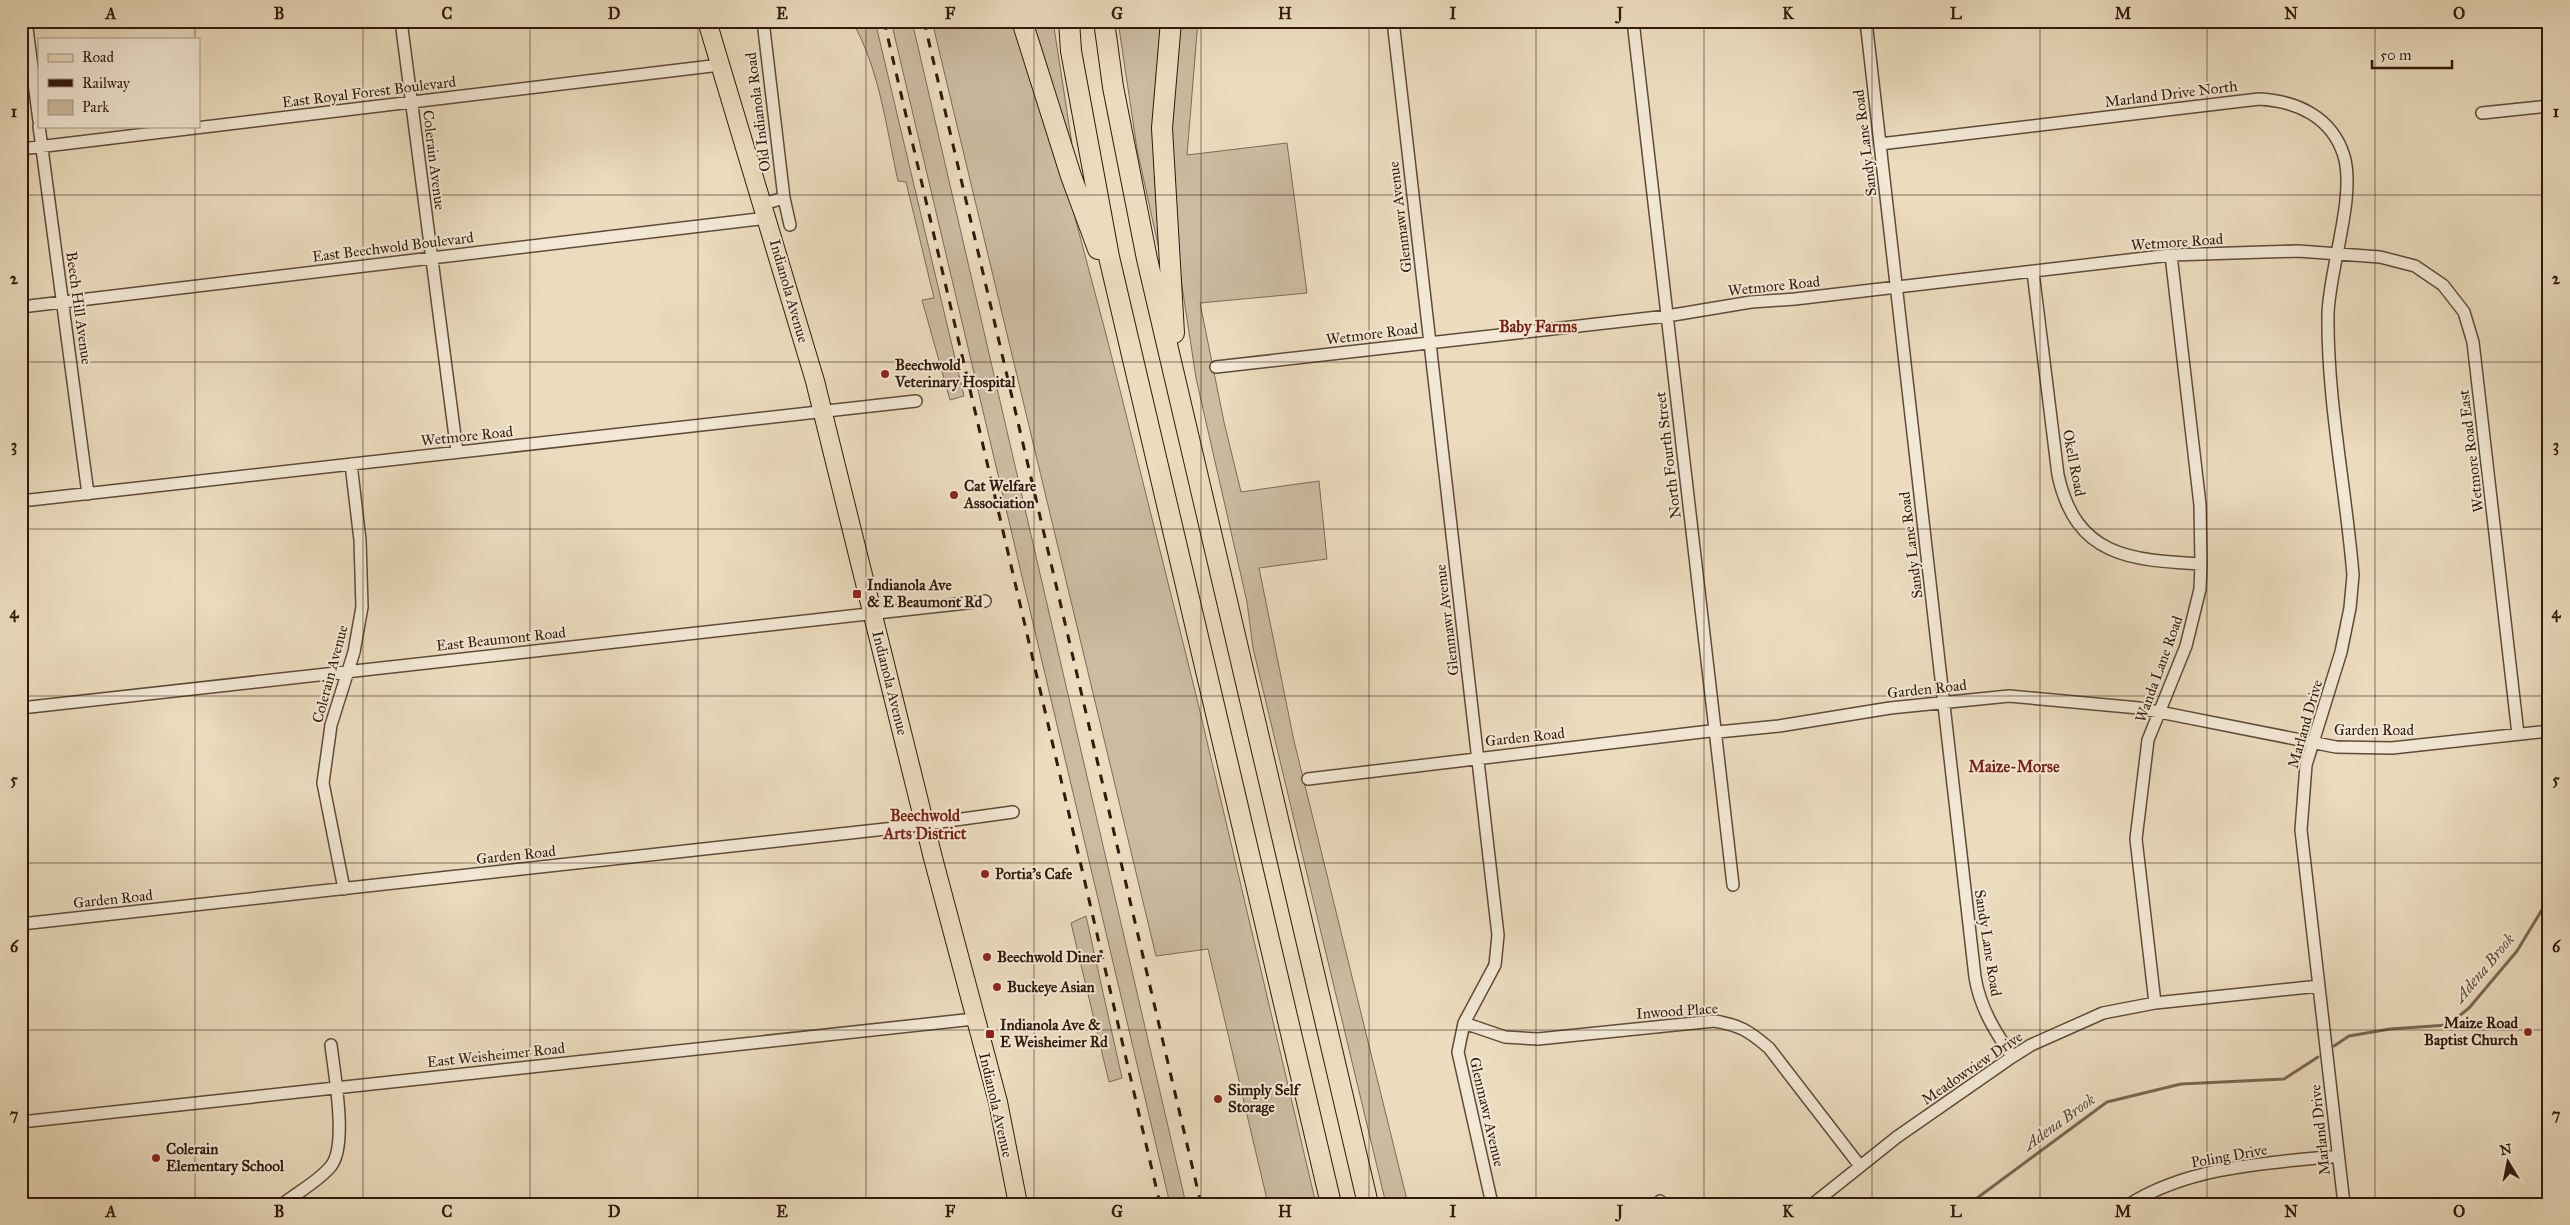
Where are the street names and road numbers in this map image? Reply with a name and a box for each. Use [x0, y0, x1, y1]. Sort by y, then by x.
street label: Old Indianola Road [742, 51, 774, 173]
street label: East Royal Forest Boulevard [281, 72, 457, 112]
street label: Marland Drive North [2103, 77, 2239, 111]
street label: Sandy Lane Road [1849, 88, 1880, 198]
street label: Colerain Avenue [419, 109, 449, 211]
street label: Glenmawr Avenue [1384, 160, 1416, 274]
street label: East Beechwold Boulevard [311, 228, 475, 266]
street label: Wetmore Road [2130, 230, 2224, 254]
street label: Indianola Avenue [766, 237, 812, 345]
street label: Beech Hill Avenue [62, 250, 96, 366]
street label: Wetmore Road [1727, 272, 1821, 300]
street label: Wetmore Road [1325, 319, 1419, 349]
street label: Wetmore Road East [2454, 388, 2487, 513]
street label: North Fourth Street [1651, 390, 1685, 519]
street label: Wetmore Road [420, 422, 514, 450]
street label: Okell Road [2059, 428, 2089, 498]
street label: Sandy Lane Road [1895, 490, 1926, 600]
street label: Glenmawr Avenue [1431, 563, 1463, 677]
street label: Wanda Lane Road [2131, 613, 2187, 725]
street label: Colerain Avenue [308, 623, 352, 725]
street label: East Beaumont Road [435, 623, 567, 655]
street label: Indianola Avenue [868, 629, 912, 737]
street label: Garden Road [1886, 676, 1968, 702]
street label: Marland Drive [2284, 678, 2326, 770]
street label: Garden Road [2334, 721, 2414, 739]
street label: Garden Road [1484, 724, 1566, 750]
street label: Garden Road [475, 842, 557, 868]
street label: Garden Road [72, 886, 154, 912]
street label: Sandy Lane Road [1971, 888, 2005, 998]
street label: Inwood Place [1636, 999, 1718, 1023]
street label: Meadowview Drive [1918, 1027, 2026, 1109]
street label: East Weisheimer Road [426, 1039, 566, 1071]
street label: Indianola Avenue [975, 1051, 1017, 1159]
street label: Glenmawr Avenue [1466, 1055, 1508, 1169]
street label: Marland Drive [2306, 1084, 2334, 1176]
street label: Poling Drive [2189, 1140, 2269, 1172]

